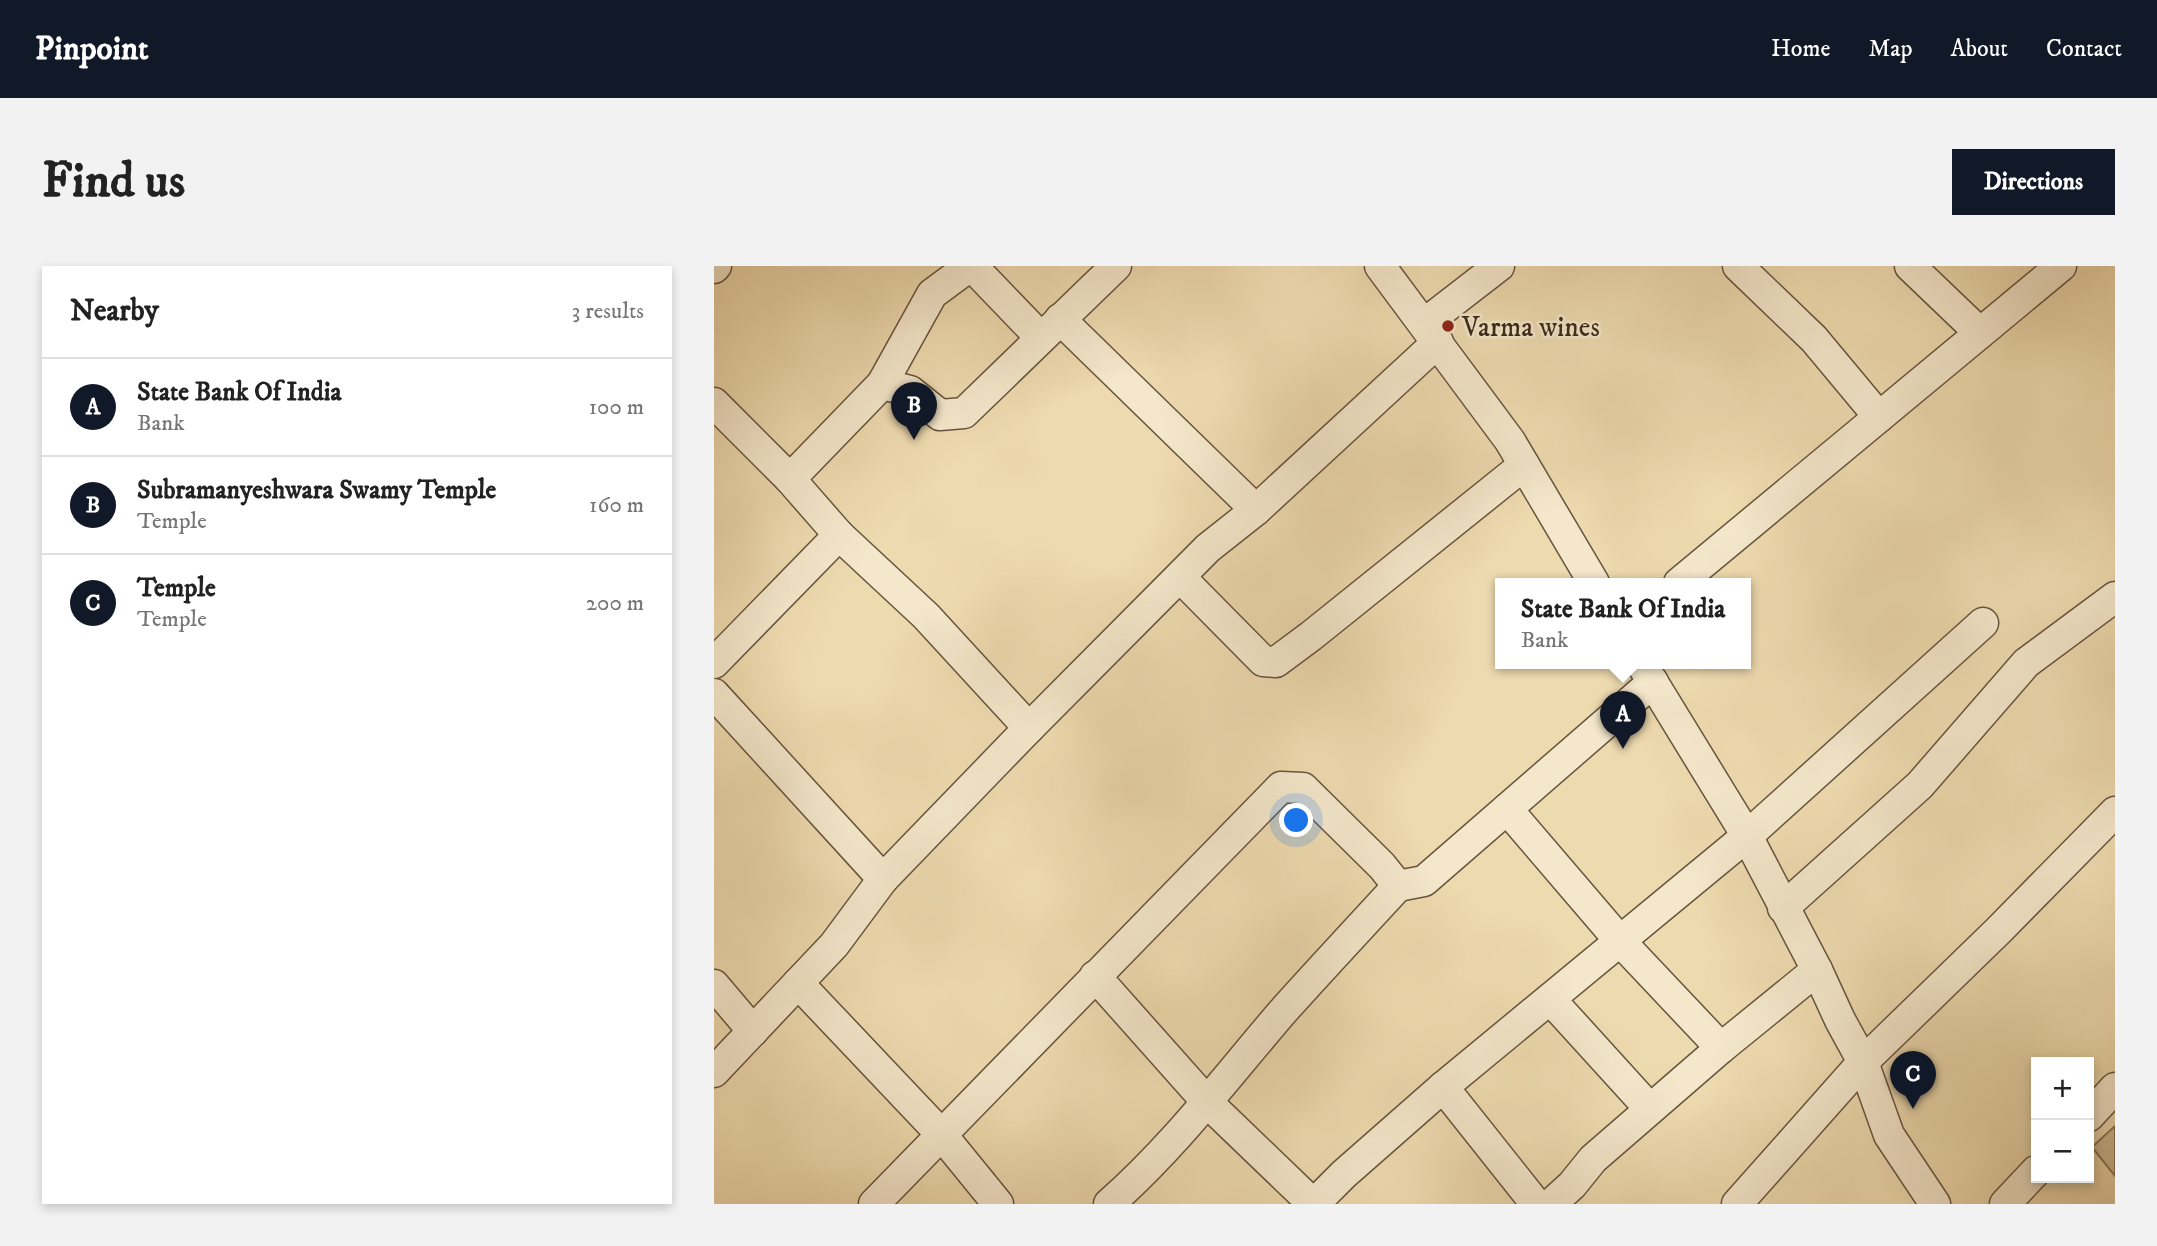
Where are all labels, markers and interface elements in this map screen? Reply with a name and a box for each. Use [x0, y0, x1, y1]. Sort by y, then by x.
text: Pinpoint [35, 29, 149, 70]
text: Home [1771, 34, 1830, 64]
text: Map [1868, 34, 1913, 64]
text: About [1951, 34, 2008, 64]
text: Contact [2046, 34, 2122, 64]
button: Directions [1952, 149, 2115, 215]
text: Find us [42, 151, 185, 213]
text: Nearby [70, 293, 159, 330]
text: 3 results [572, 297, 644, 326]
place label: Varma wines [1461, 310, 1600, 345]
marker: Varma wines [1440, 318, 1456, 334]
text: State Bank Of India [137, 376, 341, 409]
pin: B [891, 382, 937, 440]
text: A [86, 393, 100, 422]
text: 100 m [589, 393, 644, 422]
text: Bank [137, 409, 185, 438]
text: Subramanyeshwara Swamy Temple [137, 474, 496, 507]
text: B [86, 491, 100, 520]
text: 160 m [589, 491, 644, 520]
text: Temple [137, 507, 207, 536]
text: Temple [137, 572, 216, 605]
popup [1495, 578, 1751, 669]
text: C [85, 589, 101, 618]
text: 200 m [586, 589, 644, 618]
text: State Bank Of India [1521, 593, 1725, 626]
text: Temple [137, 605, 207, 634]
text: Bank [1521, 626, 1569, 655]
pin: A [1600, 691, 1646, 749]
your location [1279, 803, 1313, 837]
pin: C [1890, 1051, 1936, 1109]
map controls [2031, 1057, 2094, 1183]
button: + [2031, 1057, 2094, 1120]
button: − [2031, 1120, 2094, 1183]

